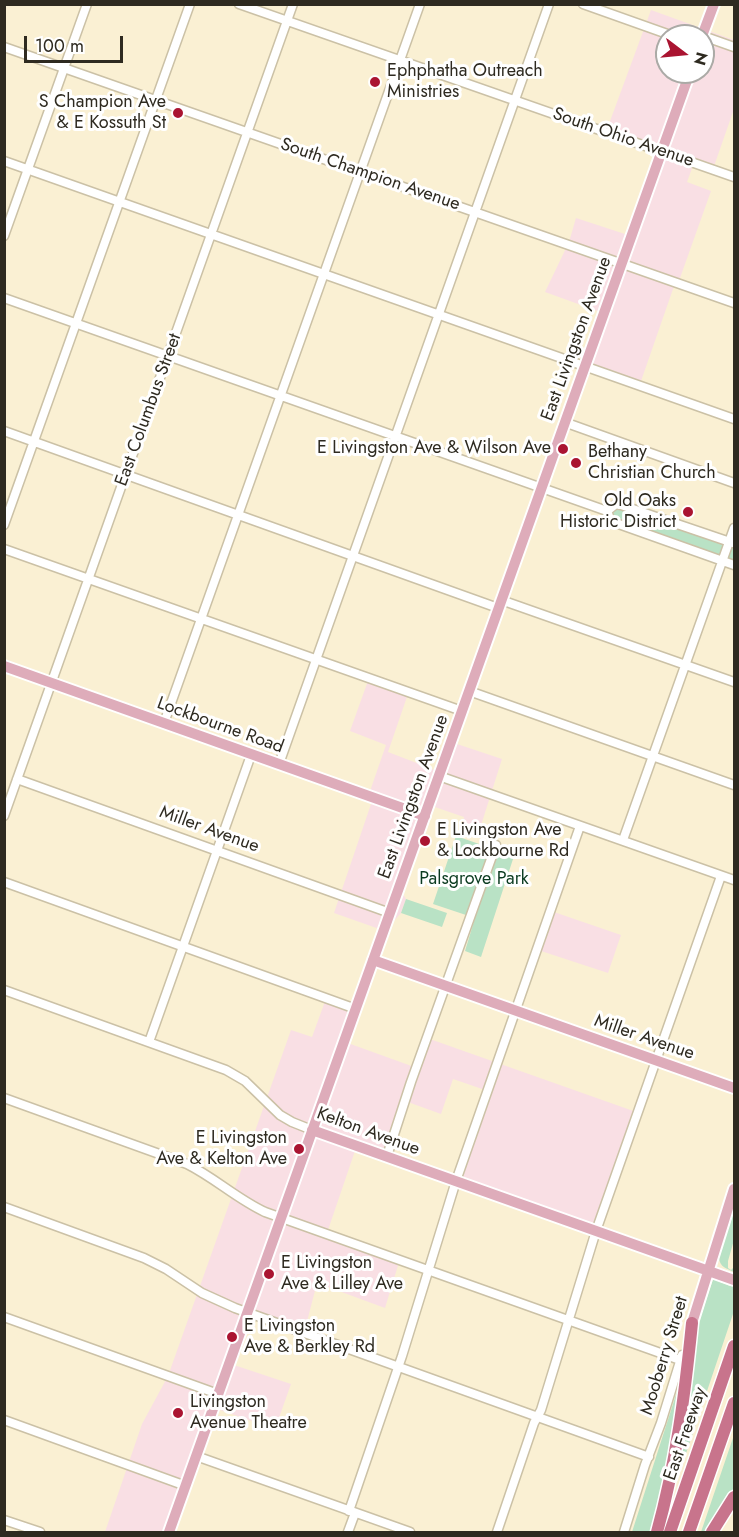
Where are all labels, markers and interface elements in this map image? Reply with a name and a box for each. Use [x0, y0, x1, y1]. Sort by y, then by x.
scale bar [27, 24, 126, 62]
north arrow [655, 24, 715, 84]
text: 100 m [35, 33, 84, 59]
text: N [688, 49, 714, 68]
place label: Ephphatha Outreach Ministries [387, 61, 543, 104]
marker: Ephphatha Outreach Ministries [368, 75, 382, 89]
place label: S Champion Ave & E Kossuth St [39, 92, 166, 134]
street label: South Ohio Avenue [550, 104, 696, 172]
marker: S Champion Ave & E Kossuth St [171, 106, 185, 120]
street label: South Champion Avenue [277, 134, 463, 216]
street label: East Livingston Avenue [537, 254, 617, 424]
street label: East Columbus Street [111, 331, 187, 489]
place label: E Livingston Ave & Wilson Ave [317, 438, 551, 460]
marker: E Livingston Ave & Wilson Ave [556, 442, 570, 456]
place label: Bethany Christian Church [588, 442, 716, 484]
marker: Bethany Christian Church [569, 456, 583, 470]
place label: Old Oaks Historic District [560, 491, 676, 534]
marker: Old Oaks Historic District [681, 505, 695, 519]
street label: Lockbourne Road [154, 693, 286, 759]
street label: East Livingston Avenue [374, 712, 454, 882]
street label: Miller Avenue [156, 802, 262, 858]
place label: E Livingston Ave & Lockbourne Rd [437, 820, 569, 862]
marker: E Livingston Ave & Lockbourne Rd [418, 834, 432, 848]
park label: Palsgrove Park [419, 869, 529, 891]
street label: Miller Avenue [591, 1011, 697, 1065]
street label: Kelton Avenue [314, 1103, 422, 1161]
place label: E Livingston Ave & Kelton Ave [156, 1128, 287, 1170]
marker: E Livingston Ave & Kelton Ave [292, 1142, 306, 1156]
place label: E Livingston Ave & Lilley Ave [281, 1253, 403, 1296]
marker: E Livingston Ave & Lilley Ave [262, 1267, 276, 1281]
street label: Mooberry Street [637, 1294, 693, 1418]
place label: E Livingston Ave & Berkley Rd [244, 1316, 375, 1358]
marker: E Livingston Ave & Berkley Rd [225, 1330, 239, 1344]
street label: East Freeway [660, 1385, 712, 1483]
place label: Livingston Avenue Theatre [190, 1392, 307, 1434]
marker: Livingston Avenue Theatre [171, 1406, 185, 1420]

